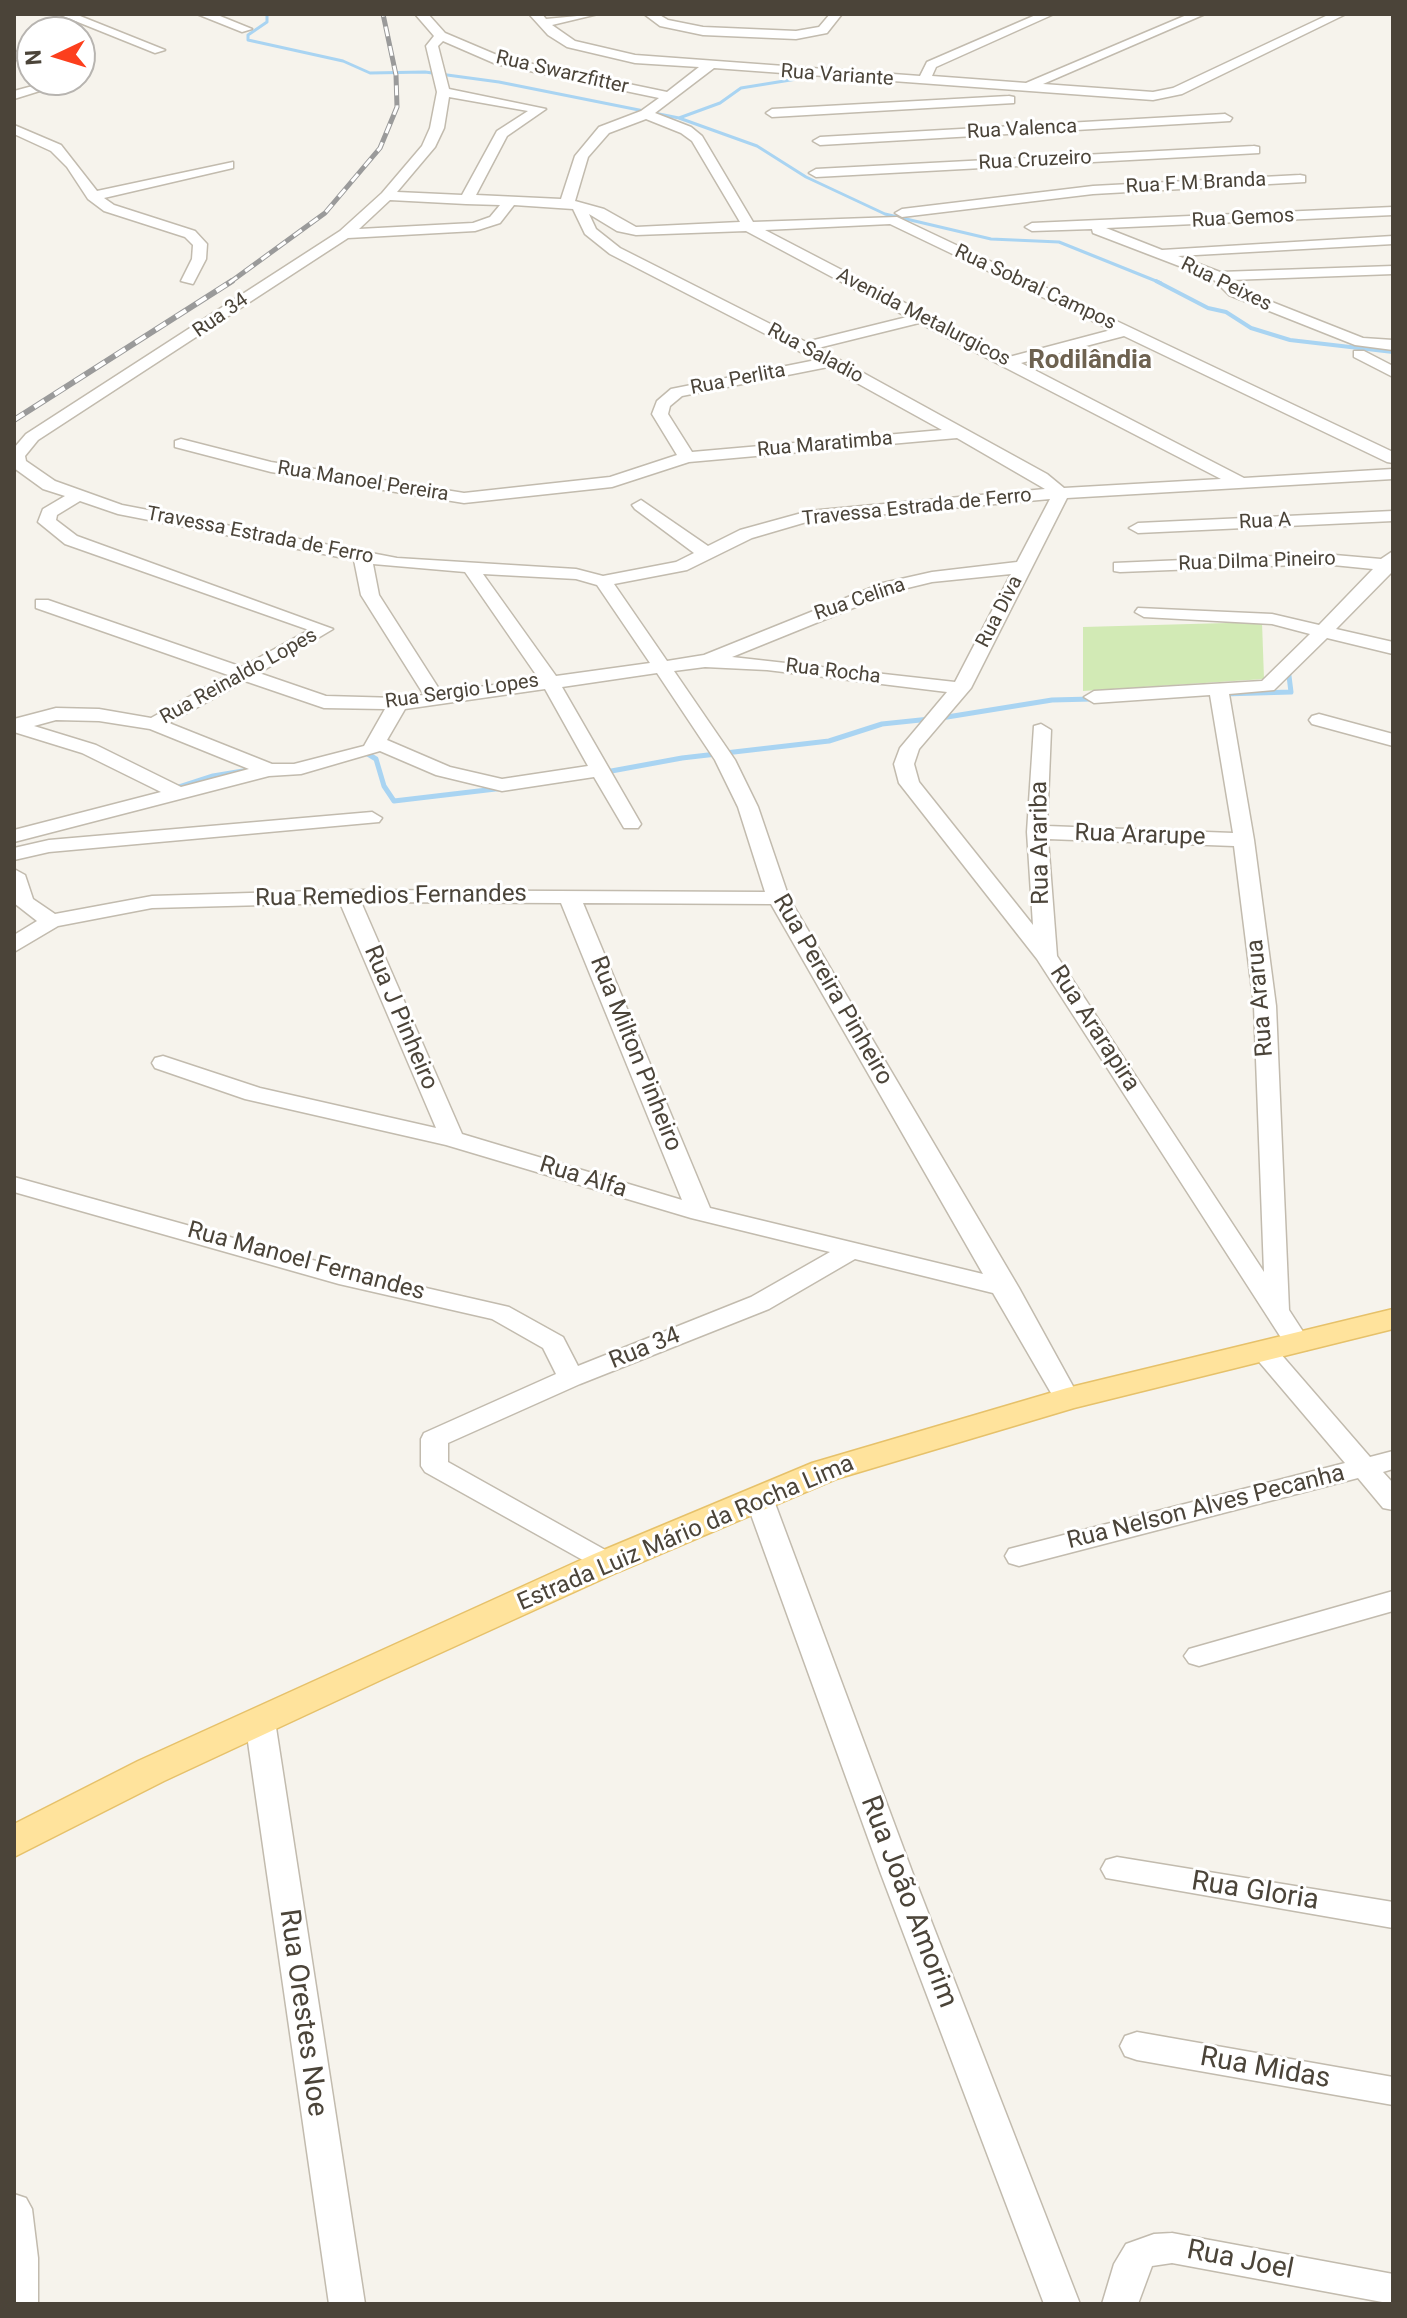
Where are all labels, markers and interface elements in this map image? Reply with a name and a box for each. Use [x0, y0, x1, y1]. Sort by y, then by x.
north arrow [16, 16, 96, 96]
street label: Rua Swarzfitter [493, 46, 631, 100]
text: N [21, 49, 47, 66]
street label: Rua Variante [780, 60, 894, 92]
street label: Rua Valenca [966, 115, 1078, 145]
street label: Rua Cruzeiro [978, 146, 1092, 176]
street label: Rua F M Branda [1125, 168, 1267, 200]
street label: Rua Gemos [1191, 204, 1295, 234]
street label: Rua Sobral Campos [951, 240, 1119, 336]
street label: Rua Peixes [1177, 253, 1275, 317]
street label: Avenida Metalurgicos [832, 264, 1014, 372]
street label: Rua 34 [189, 288, 253, 344]
street label: Rua Saladio [763, 319, 867, 389]
district label: Rodilândia [1028, 345, 1152, 377]
street label: Rua Perlita [688, 359, 788, 401]
street label: Rua Maratimba [756, 427, 894, 463]
street label: Rua Manoel Pereira [276, 457, 450, 507]
street label: Travessa Estrada de Ferro [801, 484, 1033, 532]
street label: Travessa Estrada de Ferro [145, 502, 375, 570]
street label: Rua A [1238, 509, 1292, 535]
street label: Rua Dilma Pineiro [1178, 547, 1336, 577]
street label: Rua Diva [972, 572, 1028, 652]
street label: Rua Celina [811, 573, 909, 627]
street label: Rua Reinaldo Lopes [156, 624, 322, 730]
street label: Rua Rocha [784, 654, 882, 690]
street label: Rua Sergio Lopes [384, 669, 540, 715]
street label: Rua Arariba [1026, 781, 1056, 905]
street label: Rua Ararupe [1074, 819, 1206, 853]
street label: Rua Remedios Fernandes [255, 880, 527, 914]
street label: Rua Pereira Pinheiro [766, 889, 898, 1091]
street label: Rua Ararua [1242, 938, 1280, 1058]
street label: Rua J Pinheiro [357, 942, 443, 1094]
street label: Rua Milton Pinheiro [583, 952, 687, 1156]
street label: Rua Ararapira [1043, 961, 1145, 1097]
street label: Rua Alfa [536, 1151, 630, 1205]
street label: Rua Manoel Fernandes [184, 1216, 428, 1308]
street label: Rua 34 [605, 1322, 685, 1376]
street label: Estrada Luiz Mário da Rocha Lima [513, 1450, 859, 1618]
street label: Rua Nelson Alves Pecanha [1064, 1460, 1348, 1556]
street label: Rua João Amorim [852, 1791, 964, 2013]
street label: Rua Gloria [1189, 1865, 1321, 1919]
street label: Rua Orestes Noe [271, 1907, 333, 2119]
street label: Rua Midas [1197, 2041, 1333, 2097]
street label: Rua Joel [1184, 2234, 1296, 2288]

